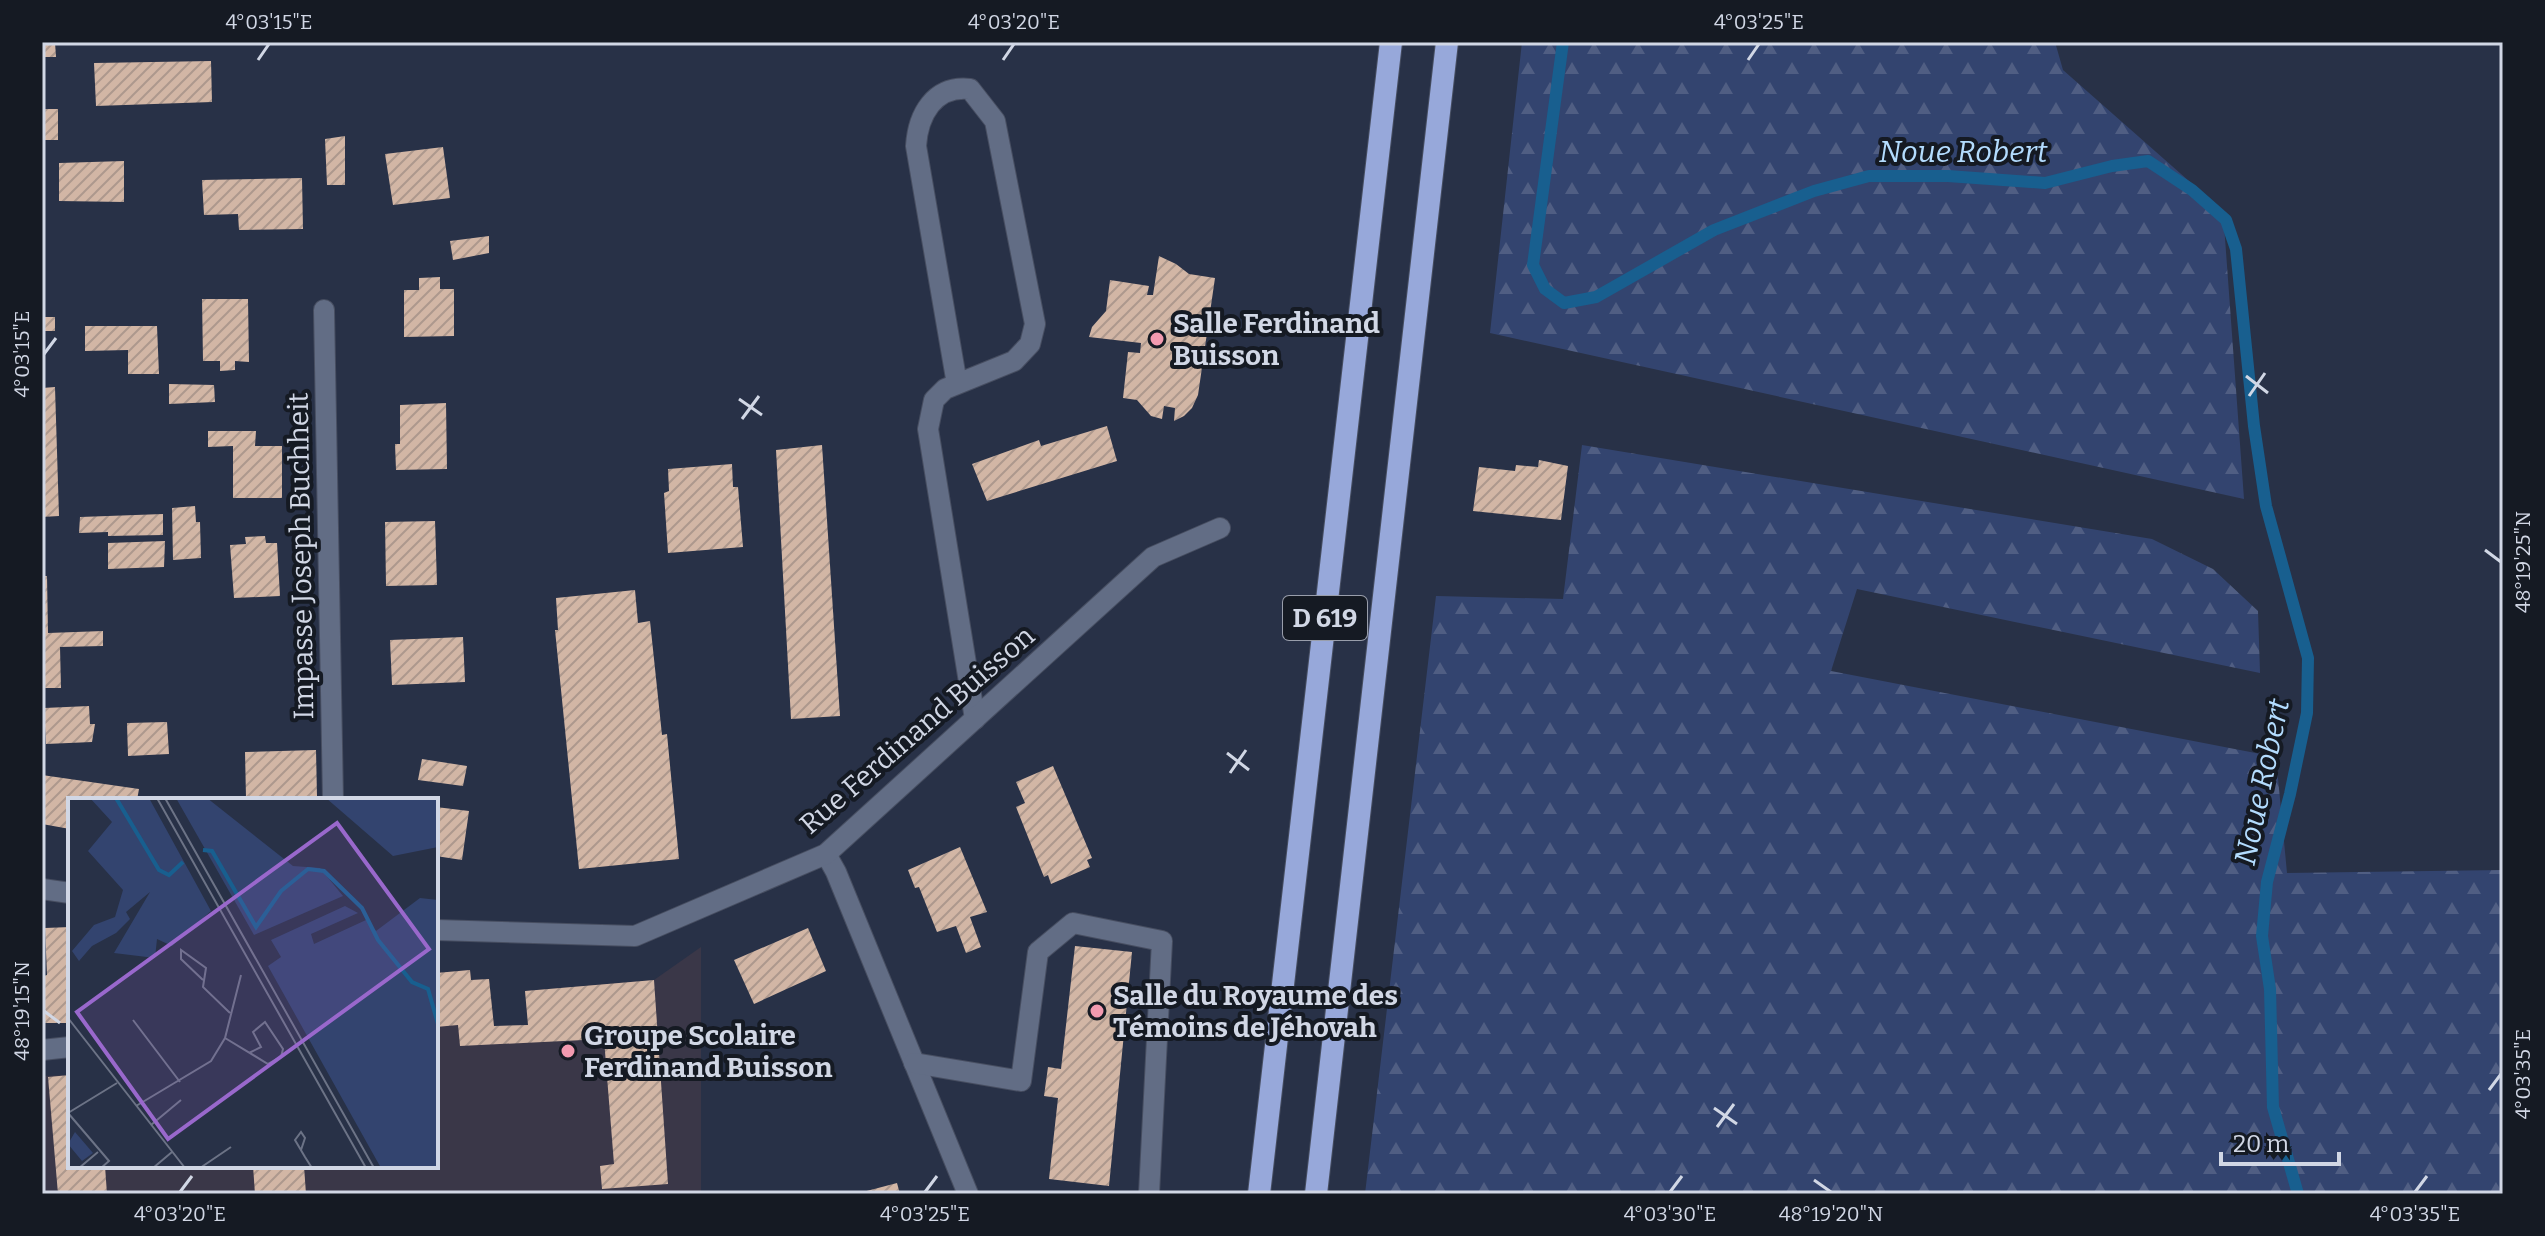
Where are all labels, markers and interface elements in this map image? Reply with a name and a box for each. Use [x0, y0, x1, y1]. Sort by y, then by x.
text: 4°03'15"E [225, 10, 313, 34]
text: 4°03'20"E [968, 10, 1060, 34]
text: 4°03'25"E [1714, 10, 1804, 34]
water label: Noue Robert [1879, 134, 2048, 170]
place label: Salle Ferdinand Buisson [1173, 307, 1380, 372]
text: 4°03'15"E [10, 310, 34, 398]
marker: Salle Ferdinand Buisson [1148, 330, 1166, 348]
street label: Impasse Joseph Buchheit [282, 392, 320, 720]
text: 48°19'25"N [2511, 511, 2535, 613]
road number: D 619 [1283, 596, 1367, 640]
street label: Rue Ferdinand Buisson [793, 619, 1041, 841]
water label: Noue Robert [2227, 695, 2297, 868]
inset map [68, 798, 438, 1168]
text: 48°19'15"N [10, 961, 34, 1061]
place label: Salle du Royaume des Témoins de Jéhovah [1113, 979, 1398, 1044]
marker: Salle du Royaume des Témoins de Jéhovah [1088, 1002, 1106, 1020]
place label: Groupe Scolaire Ferdinand Buisson [584, 1019, 832, 1084]
text: 4°03'35"E [2511, 1029, 2535, 1119]
marker: Groupe Scolaire Ferdinand Buisson [559, 1042, 577, 1060]
scale bar [2221, 1116, 2339, 1166]
text: 20 m [2233, 1130, 2289, 1158]
text: 4°03'20"E [134, 1202, 226, 1226]
text: 4°03'25"E [880, 1202, 970, 1226]
text: 4°03'30"E [1624, 1202, 1716, 1226]
text: 48°19'20"N [1779, 1202, 1883, 1226]
text: 4°03'35"E [2370, 1202, 2460, 1226]

